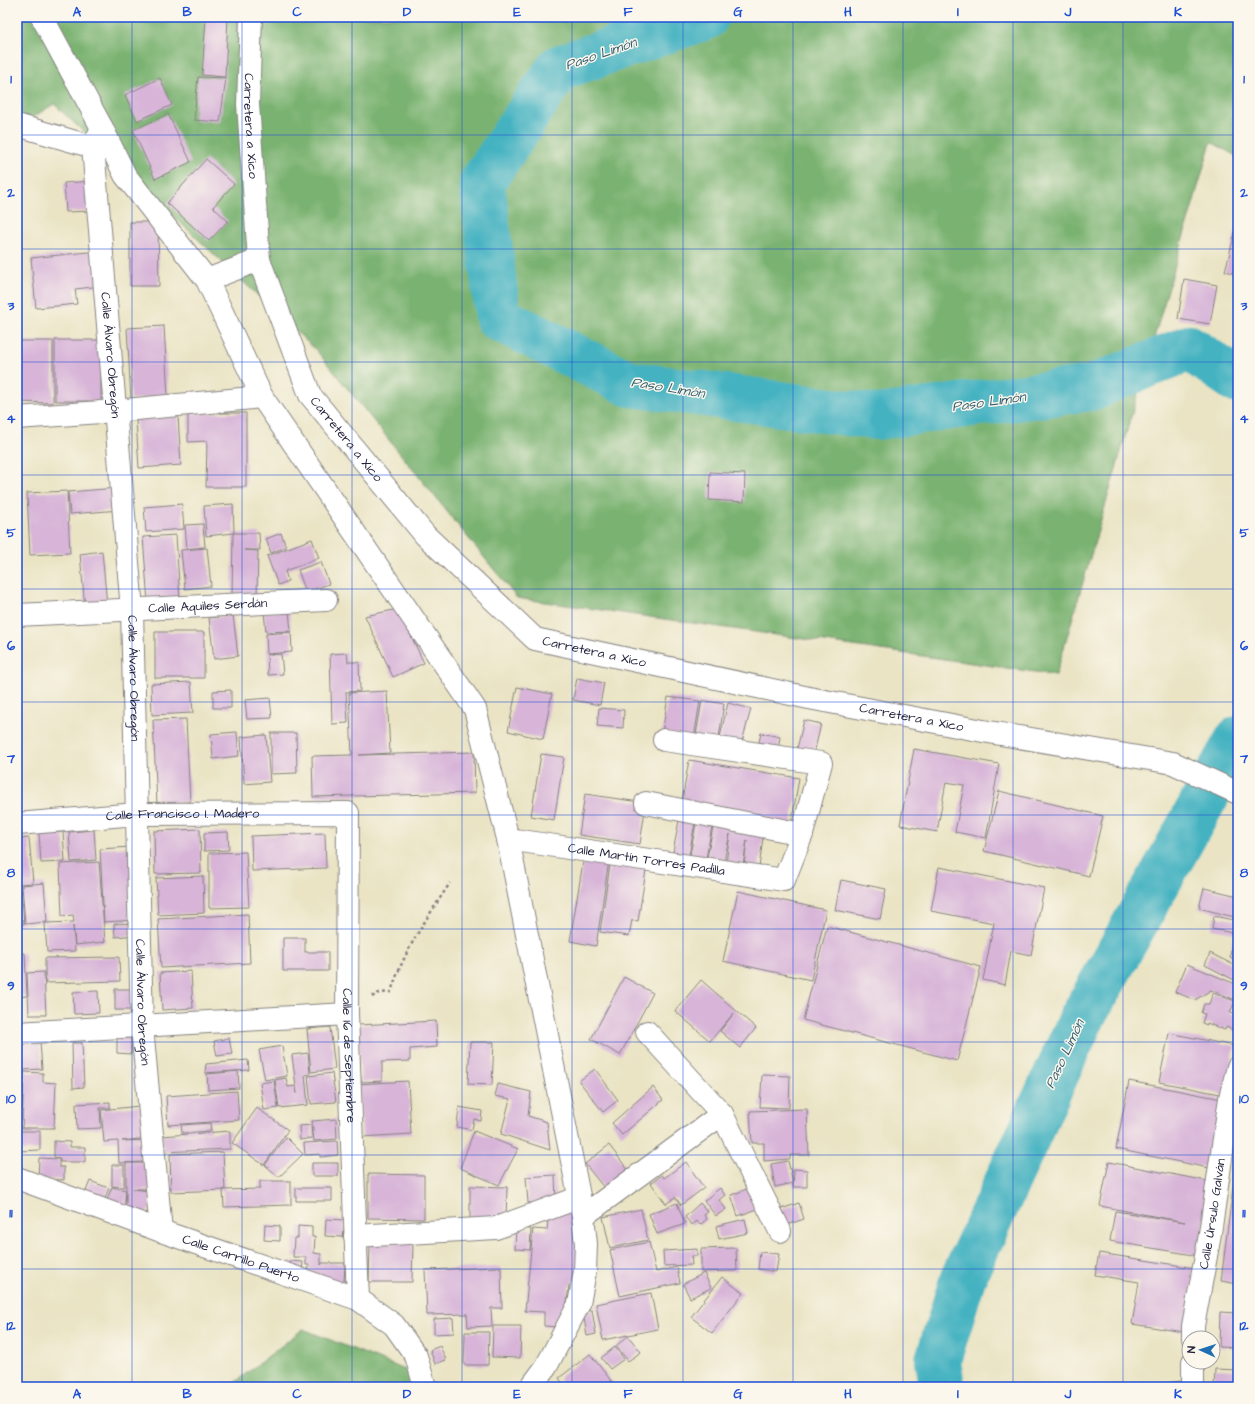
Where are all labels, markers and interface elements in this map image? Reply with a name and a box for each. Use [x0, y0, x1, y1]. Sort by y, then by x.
text: A [73, 3, 82, 21]
text: B [182, 3, 192, 21]
text: C [292, 3, 302, 21]
text: D [403, 3, 412, 21]
text: E [513, 3, 521, 21]
text: F [623, 3, 633, 21]
text: G [733, 3, 743, 21]
text: H [844, 3, 852, 21]
text: I [957, 3, 959, 21]
text: J [1064, 3, 1072, 21]
text: K [1174, 3, 1182, 21]
water label: Paso Limón [563, 32, 640, 76]
text: 1 [10, 70, 12, 88]
text: 1 [1243, 70, 1245, 88]
street label: Carretera a Xico [239, 73, 262, 180]
text: 2 [6, 184, 15, 202]
text: 2 [1239, 184, 1248, 202]
street label: Calle Álvaro Obregón [96, 291, 125, 419]
text: 3 [7, 297, 15, 315]
text: 3 [1240, 297, 1248, 315]
water label: Paso Limón [630, 372, 707, 404]
water label: Paso Limón [951, 387, 1028, 417]
street label: Carretera a Xico [306, 393, 387, 486]
text: 4 [7, 410, 16, 428]
text: 4 [1240, 410, 1249, 428]
text: 5 [6, 524, 16, 542]
text: 5 [1239, 524, 1249, 542]
street label: Calle Aquiles Serdán [148, 594, 268, 618]
street label: Calle Álvaro Obregón [123, 615, 144, 742]
street label: Carretera a Xico [541, 632, 649, 672]
text: 6 [7, 637, 16, 655]
text: 6 [1240, 637, 1249, 655]
street label: Carretera a Xico [858, 699, 966, 736]
text: 7 [6, 750, 16, 768]
text: 7 [1239, 750, 1249, 768]
street label: Calle Francisco I. Madero [105, 804, 260, 826]
street label: Calle Martín Torres Padilla [567, 839, 727, 880]
text: 8 [7, 864, 16, 882]
text: 8 [1240, 864, 1249, 882]
street label: Calle Álvaro Obregón [131, 939, 155, 1067]
text: 9 [7, 977, 15, 995]
text: 9 [1240, 977, 1248, 995]
street label: Calle 16 de Septiembre [338, 988, 360, 1123]
water label: Paso Limón [1040, 1015, 1090, 1092]
text: 10 [6, 1090, 17, 1108]
text: 10 [1239, 1090, 1250, 1108]
street label: Calle Úrsulo Galván [1195, 1157, 1230, 1271]
text: 11 [9, 1204, 13, 1222]
text: 11 [1242, 1204, 1246, 1222]
street label: Calle Carrillo Puerto [180, 1230, 303, 1287]
text: 12 [6, 1317, 16, 1335]
text: 12 [1239, 1317, 1249, 1335]
north arrow [1181, 1330, 1221, 1370]
text: N [1184, 1346, 1199, 1353]
text: A [73, 1385, 82, 1403]
text: B [182, 1385, 192, 1403]
text: C [292, 1385, 302, 1403]
text: D [403, 1385, 412, 1403]
text: E [513, 1385, 521, 1403]
text: F [623, 1385, 633, 1403]
text: G [733, 1385, 743, 1403]
text: H [844, 1385, 852, 1403]
text: I [957, 1385, 959, 1403]
text: J [1064, 1385, 1072, 1403]
text: K [1174, 1385, 1182, 1403]

